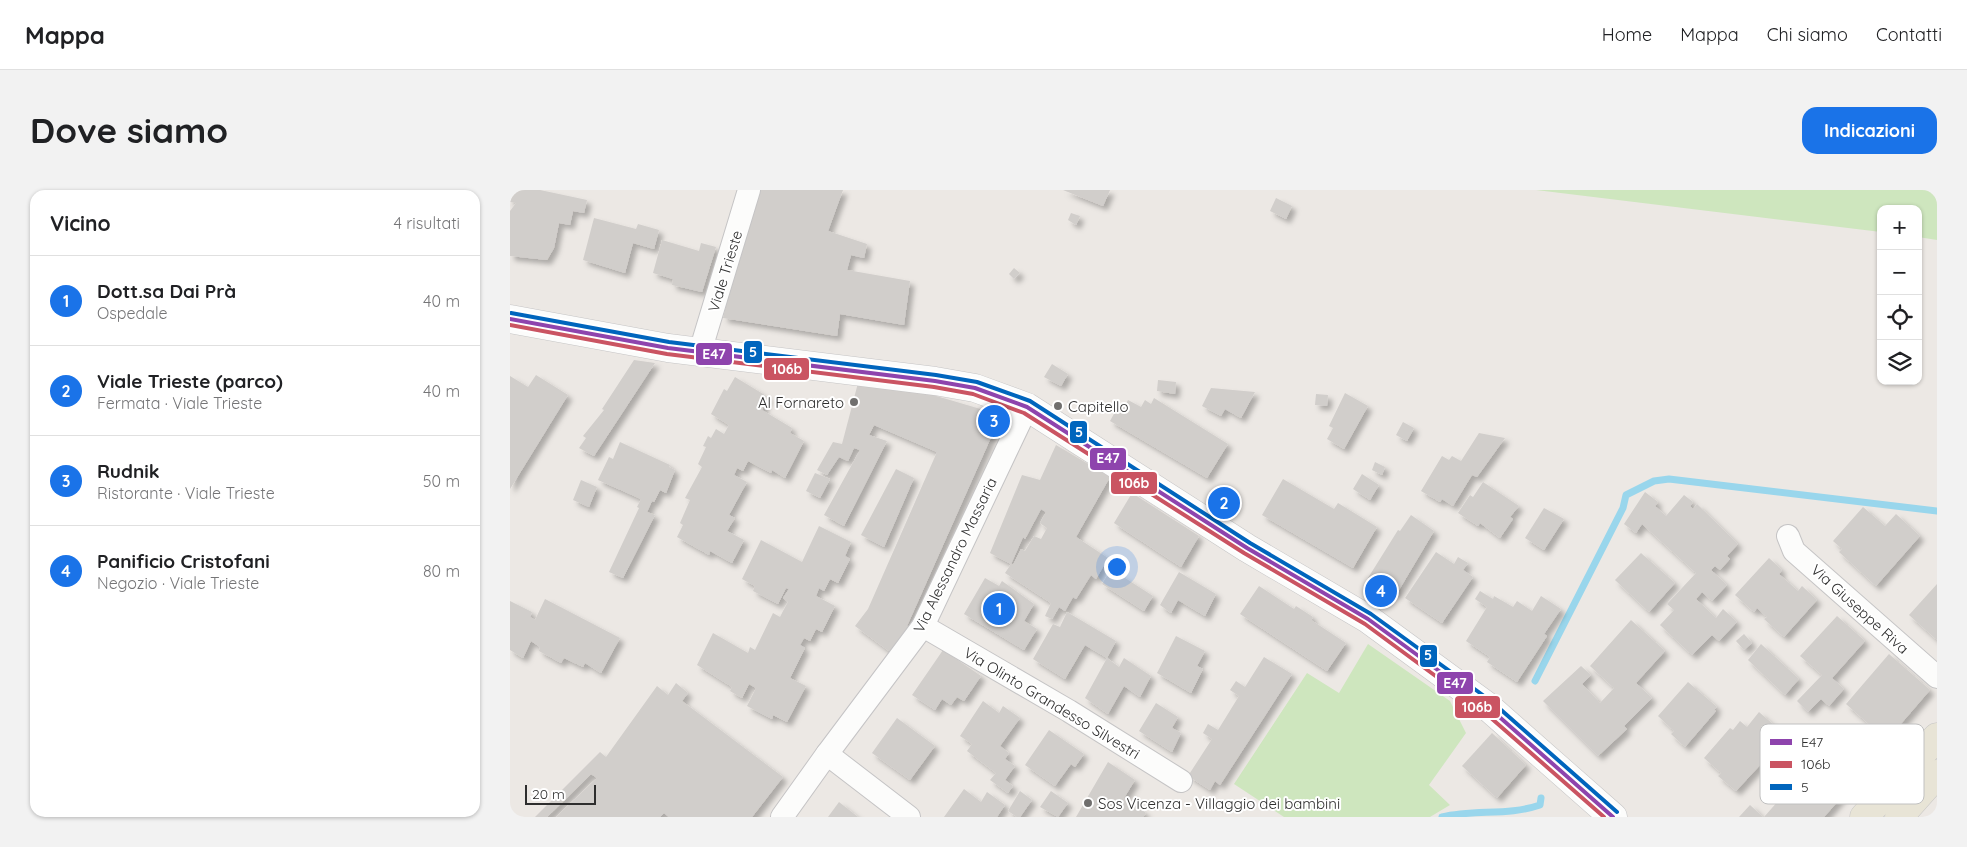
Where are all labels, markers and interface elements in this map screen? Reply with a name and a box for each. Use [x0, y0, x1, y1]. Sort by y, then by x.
text: Mappa [25, 20, 105, 50]
text: Home [1602, 23, 1652, 46]
text: Mappa [1680, 23, 1739, 46]
text: Chi siamo [1767, 23, 1848, 46]
text: Contatti [1876, 23, 1942, 46]
button: Indicazioni [1802, 107, 1937, 154]
text: Dove siamo [30, 108, 228, 152]
map controls [1877, 205, 1922, 385]
button: + [1877, 205, 1922, 250]
text: Vicino [50, 210, 111, 236]
text: 4 risultati [393, 213, 460, 233]
street label: Viale Trieste [704, 228, 746, 314]
button: − [1877, 250, 1922, 295]
text: Dott.sa Dai Prà [97, 279, 236, 303]
text: 1 [63, 291, 69, 311]
text: 40 m [423, 291, 460, 311]
button: locate [1877, 295, 1922, 340]
text: Ospedale [97, 303, 167, 323]
line badge: 5 [743, 340, 763, 364]
button: layers [1877, 340, 1922, 385]
line badge: E47 [695, 342, 733, 366]
text: 5 [749, 343, 757, 361]
text: E47 [702, 345, 726, 363]
line badge: 106b [763, 357, 810, 381]
text: 106b [772, 360, 802, 378]
text: Viale Trieste (parco) [97, 369, 283, 393]
text: 2 [61, 381, 71, 401]
text: 40 m [423, 381, 460, 401]
text: Fermata · Viale Trieste [97, 393, 262, 413]
place label: Al Fornareto [758, 393, 844, 412]
marker: Al Fornareto [848, 396, 860, 408]
place label: Capitello [1068, 397, 1128, 416]
marker: Capitello [1052, 400, 1064, 412]
pin: 3 [978, 402, 1010, 440]
line badge: 5 [1069, 420, 1088, 444]
text: 5 [1075, 423, 1083, 441]
line badge: E47 [1089, 447, 1127, 471]
text: E47 [1096, 449, 1120, 467]
text: Rudnik [97, 459, 160, 483]
text: 3 [62, 471, 70, 491]
text: 50 m [423, 471, 460, 491]
line badge: 106b [1110, 471, 1158, 495]
street label: Via Alessandro Massaria [909, 474, 1001, 636]
text: 106b [1119, 474, 1149, 492]
text: Ristorante · Viale Trieste [97, 483, 275, 503]
pin: 2 [1208, 484, 1240, 522]
text: Panificio Cristofani [97, 549, 270, 573]
your location [1104, 554, 1130, 580]
street label: Via Giuseppe Riva [1807, 560, 1913, 658]
text: 4 [61, 561, 71, 581]
text: 80 m [423, 561, 460, 581]
pin: 4 [1365, 572, 1397, 610]
text: Negozio · Viale Trieste [97, 573, 259, 593]
pin: 1 [983, 590, 1015, 628]
street label: Via Olinto Grandesso Silvestri [960, 643, 1144, 763]
line badge: 5 [1419, 644, 1438, 668]
text: 5 [1424, 646, 1432, 664]
line badge: E47 [1436, 671, 1474, 695]
text: E47 [1443, 674, 1467, 692]
line badge: 106b [1454, 695, 1501, 719]
text: 106b [1462, 698, 1492, 716]
legend [1760, 724, 1924, 804]
text: E47 [1801, 733, 1823, 751]
text: 106b [1801, 755, 1831, 773]
text: 5 [1801, 778, 1809, 796]
scale bar [525, 782, 596, 805]
text: 20 m [532, 785, 565, 803]
place label: Sos Vicenza - Villaggio dei bambini [1098, 794, 1340, 813]
marker: Sos Vicenza - Villaggio dei bambini [1082, 797, 1094, 809]

